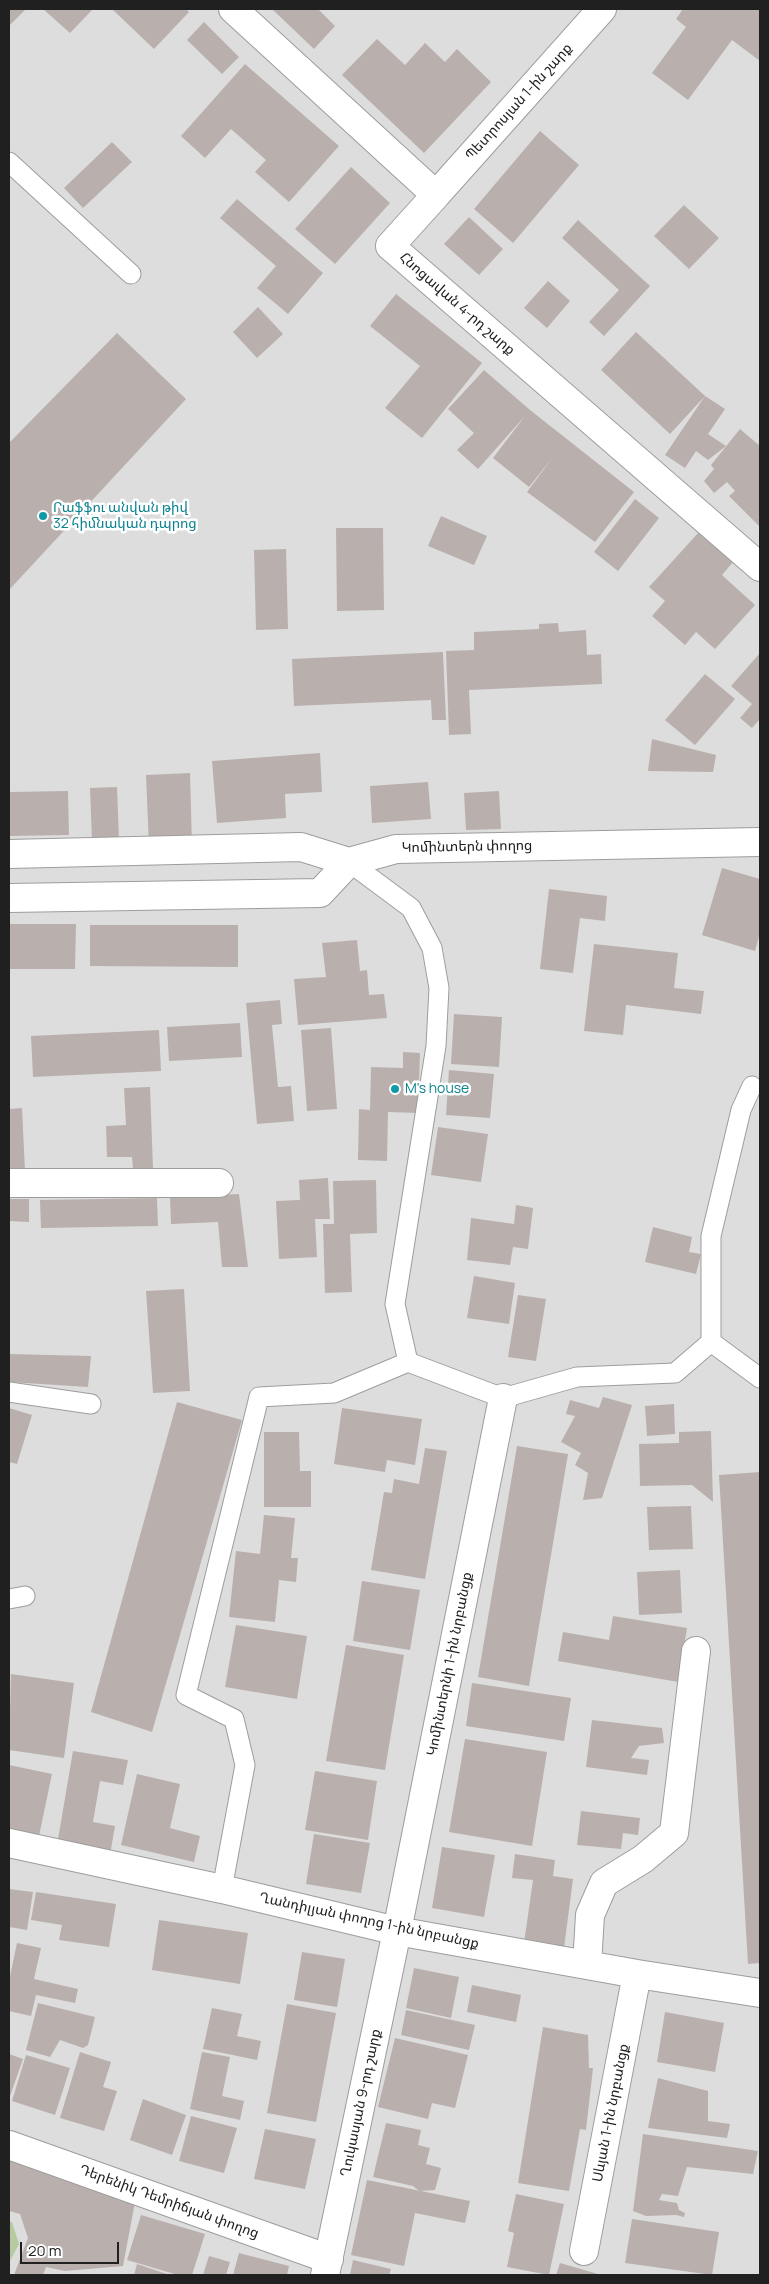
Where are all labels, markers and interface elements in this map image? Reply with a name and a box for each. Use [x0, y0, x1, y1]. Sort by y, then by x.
street label: Պետրոսյան 1-ին շարք [462, 40, 576, 164]
street label: Հնոցավան 4-րդ շարք [396, 249, 518, 359]
place label: Րաֆֆու անվան թիվ 32 հիմնական դպրոց [53, 500, 197, 532]
marker: Րաֆֆու անվան թիվ 32 հիմնական դպրոց [37, 510, 49, 522]
street label: Կոմինտերն փողոց [401, 837, 533, 857]
place label: M's house [405, 1081, 469, 1097]
marker: M's house [389, 1083, 401, 1095]
street label: Կոմինտերնի 1-ին նրբանցք [424, 1571, 476, 1757]
street label: Ղանդիլյան փողոց 1-ին նրբանցք [258, 1889, 480, 1953]
street label: Ղուկասյան 9-րդ շարք [337, 2027, 385, 2179]
street label: Սևյան 1-ին նրբանցք [589, 2042, 633, 2184]
street label: Դերենիկ Դեմրիճյան փողոց [77, 2162, 261, 2242]
scale bar [22, 2232, 121, 2264]
text: 20 m [28, 2240, 61, 2261]

